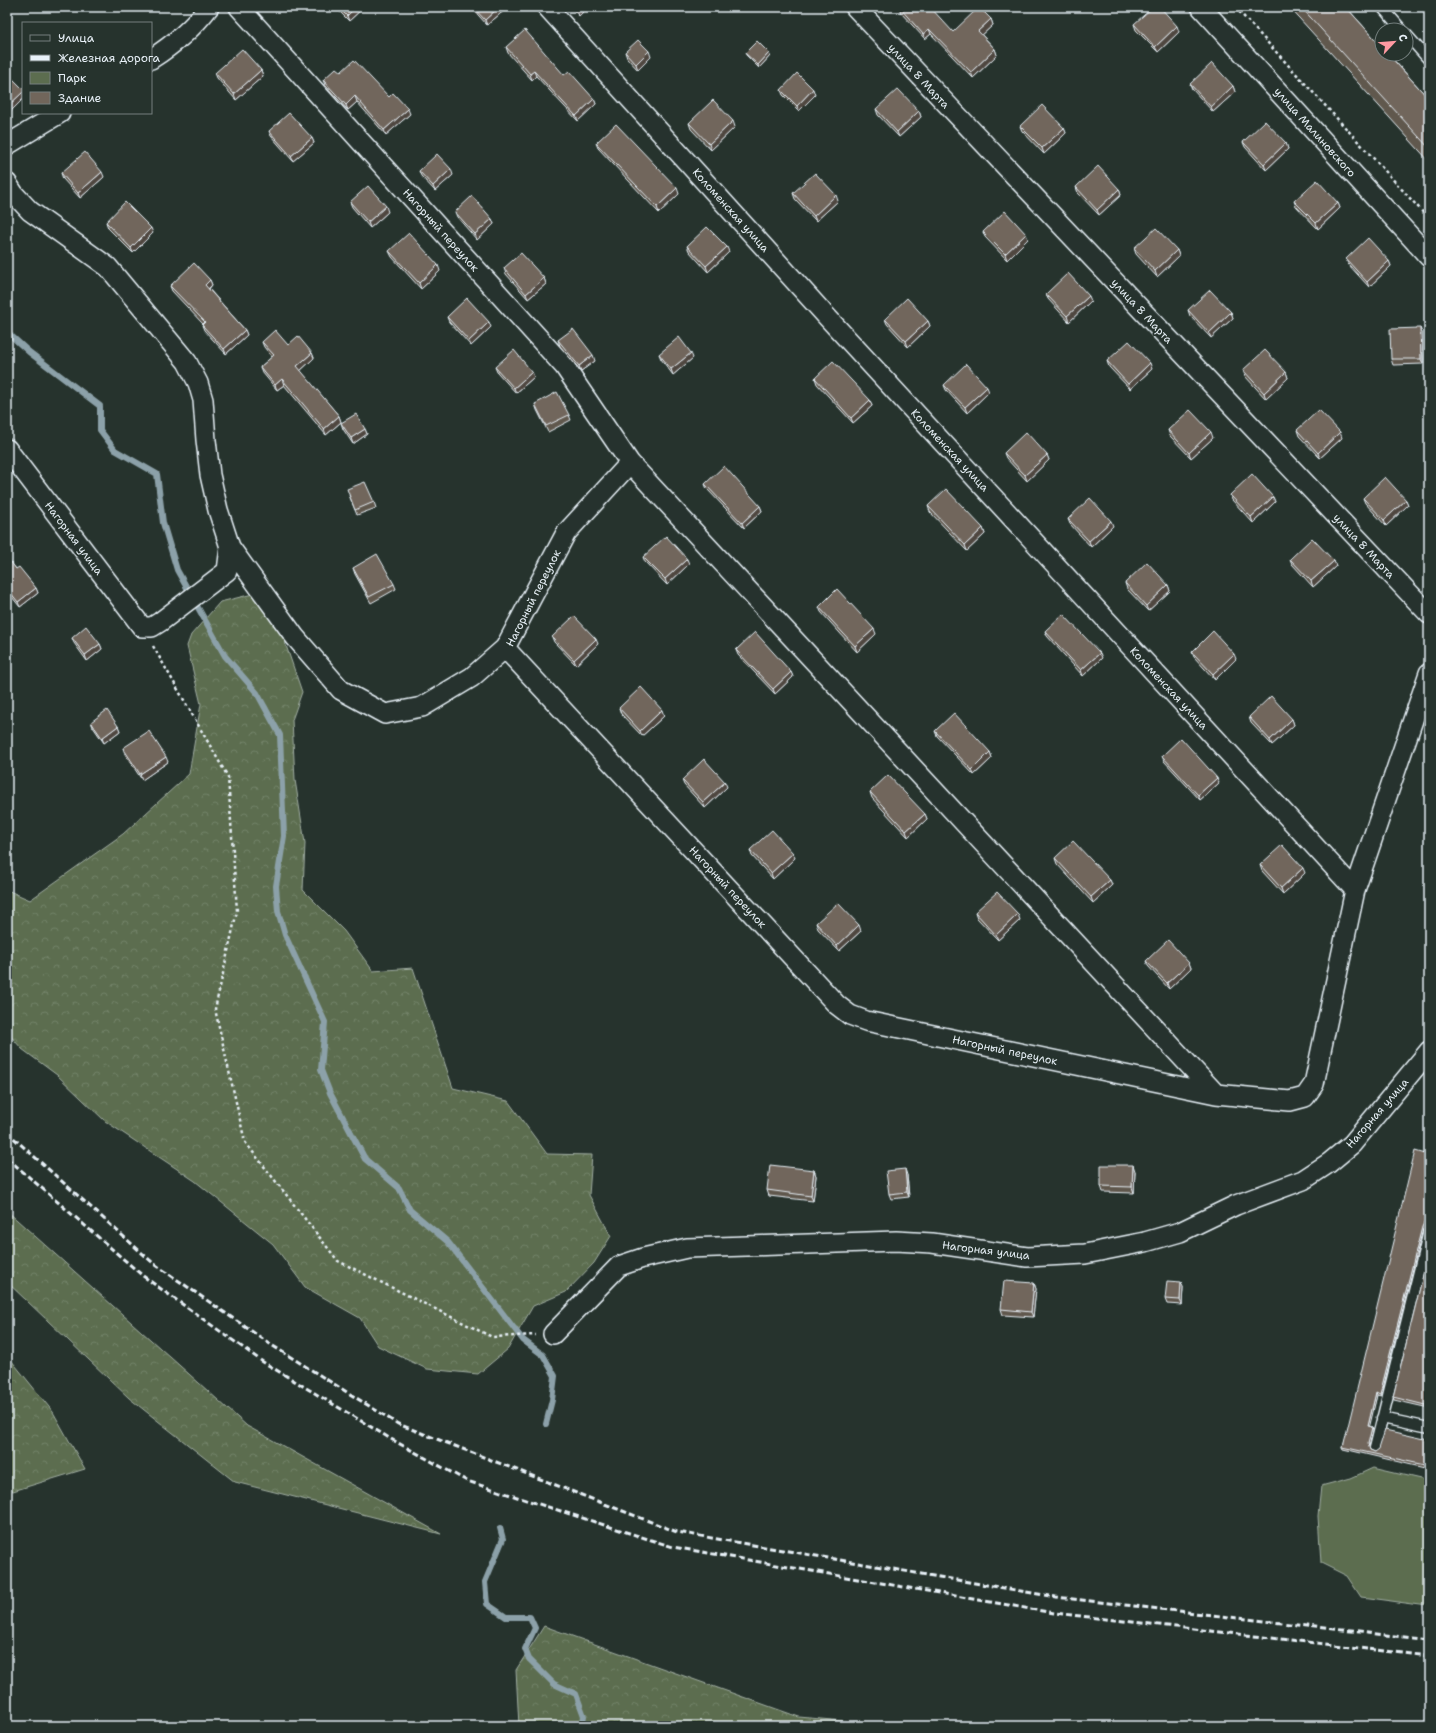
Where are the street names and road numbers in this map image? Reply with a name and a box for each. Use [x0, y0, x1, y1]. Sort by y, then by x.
street label: улица 8 Марта [885, 41, 953, 112]
street label: улица Малиновского [1270, 84, 1359, 180]
street label: Коломенская улица [689, 165, 772, 256]
street label: Нагорный переулок [399, 186, 482, 275]
street label: улица 8 Марта [1108, 276, 1176, 347]
street label: Коломенская улица [907, 406, 992, 495]
street label: Нагорная улица [41, 499, 106, 578]
street label: улица 8 Марта [1330, 511, 1398, 582]
street label: Нагорный переулок [502, 547, 564, 649]
street label: Коломенская улица [1126, 644, 1211, 733]
street label: Нагорный переулок [686, 843, 770, 932]
street label: Нагорный переулок [951, 1032, 1059, 1069]
street label: Нагорная улица [1343, 1075, 1412, 1152]
street label: Нагорная улица [941, 1238, 1031, 1263]

